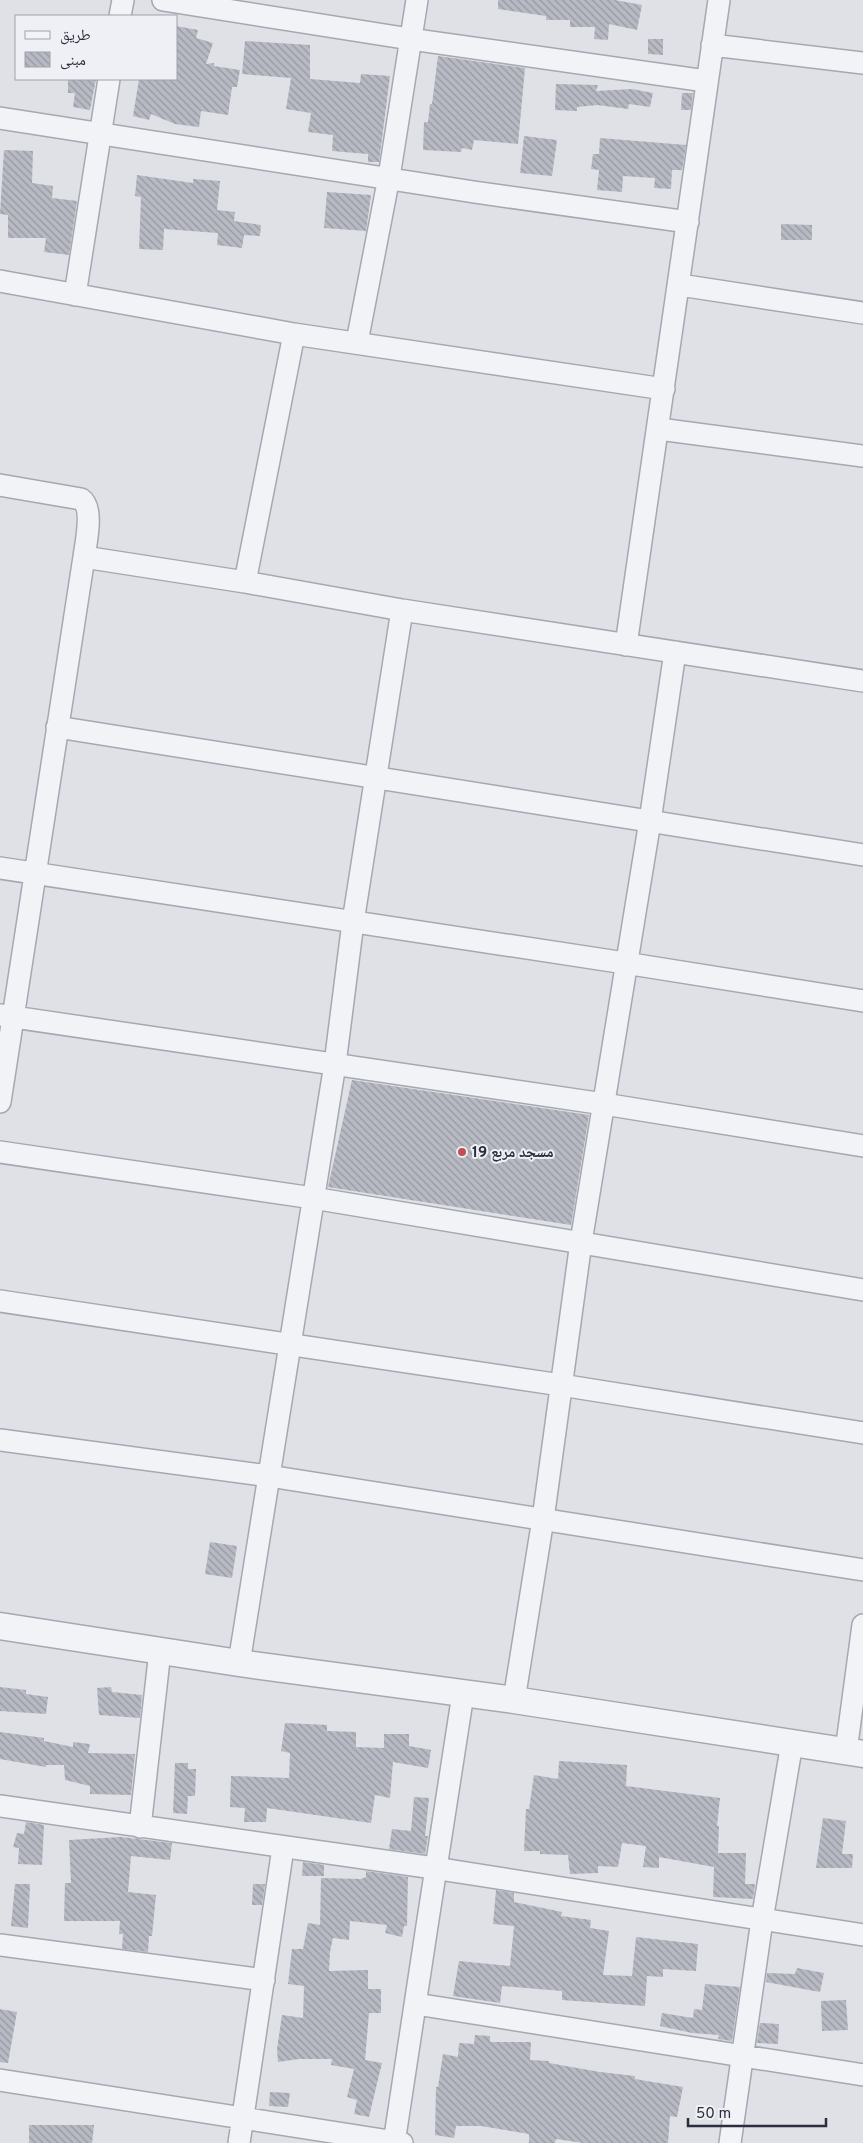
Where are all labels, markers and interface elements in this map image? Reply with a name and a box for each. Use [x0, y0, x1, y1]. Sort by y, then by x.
legend [15, 15, 178, 80]
text: طريق [60, 27, 91, 46]
text: مبنى [60, 52, 86, 71]
place label: مسجد مربع 19 [472, 1144, 554, 1163]
marker: مسجد مربع 19 [456, 1146, 468, 1158]
scale bar [688, 2096, 826, 2128]
text: 50 m [696, 2105, 731, 2124]

